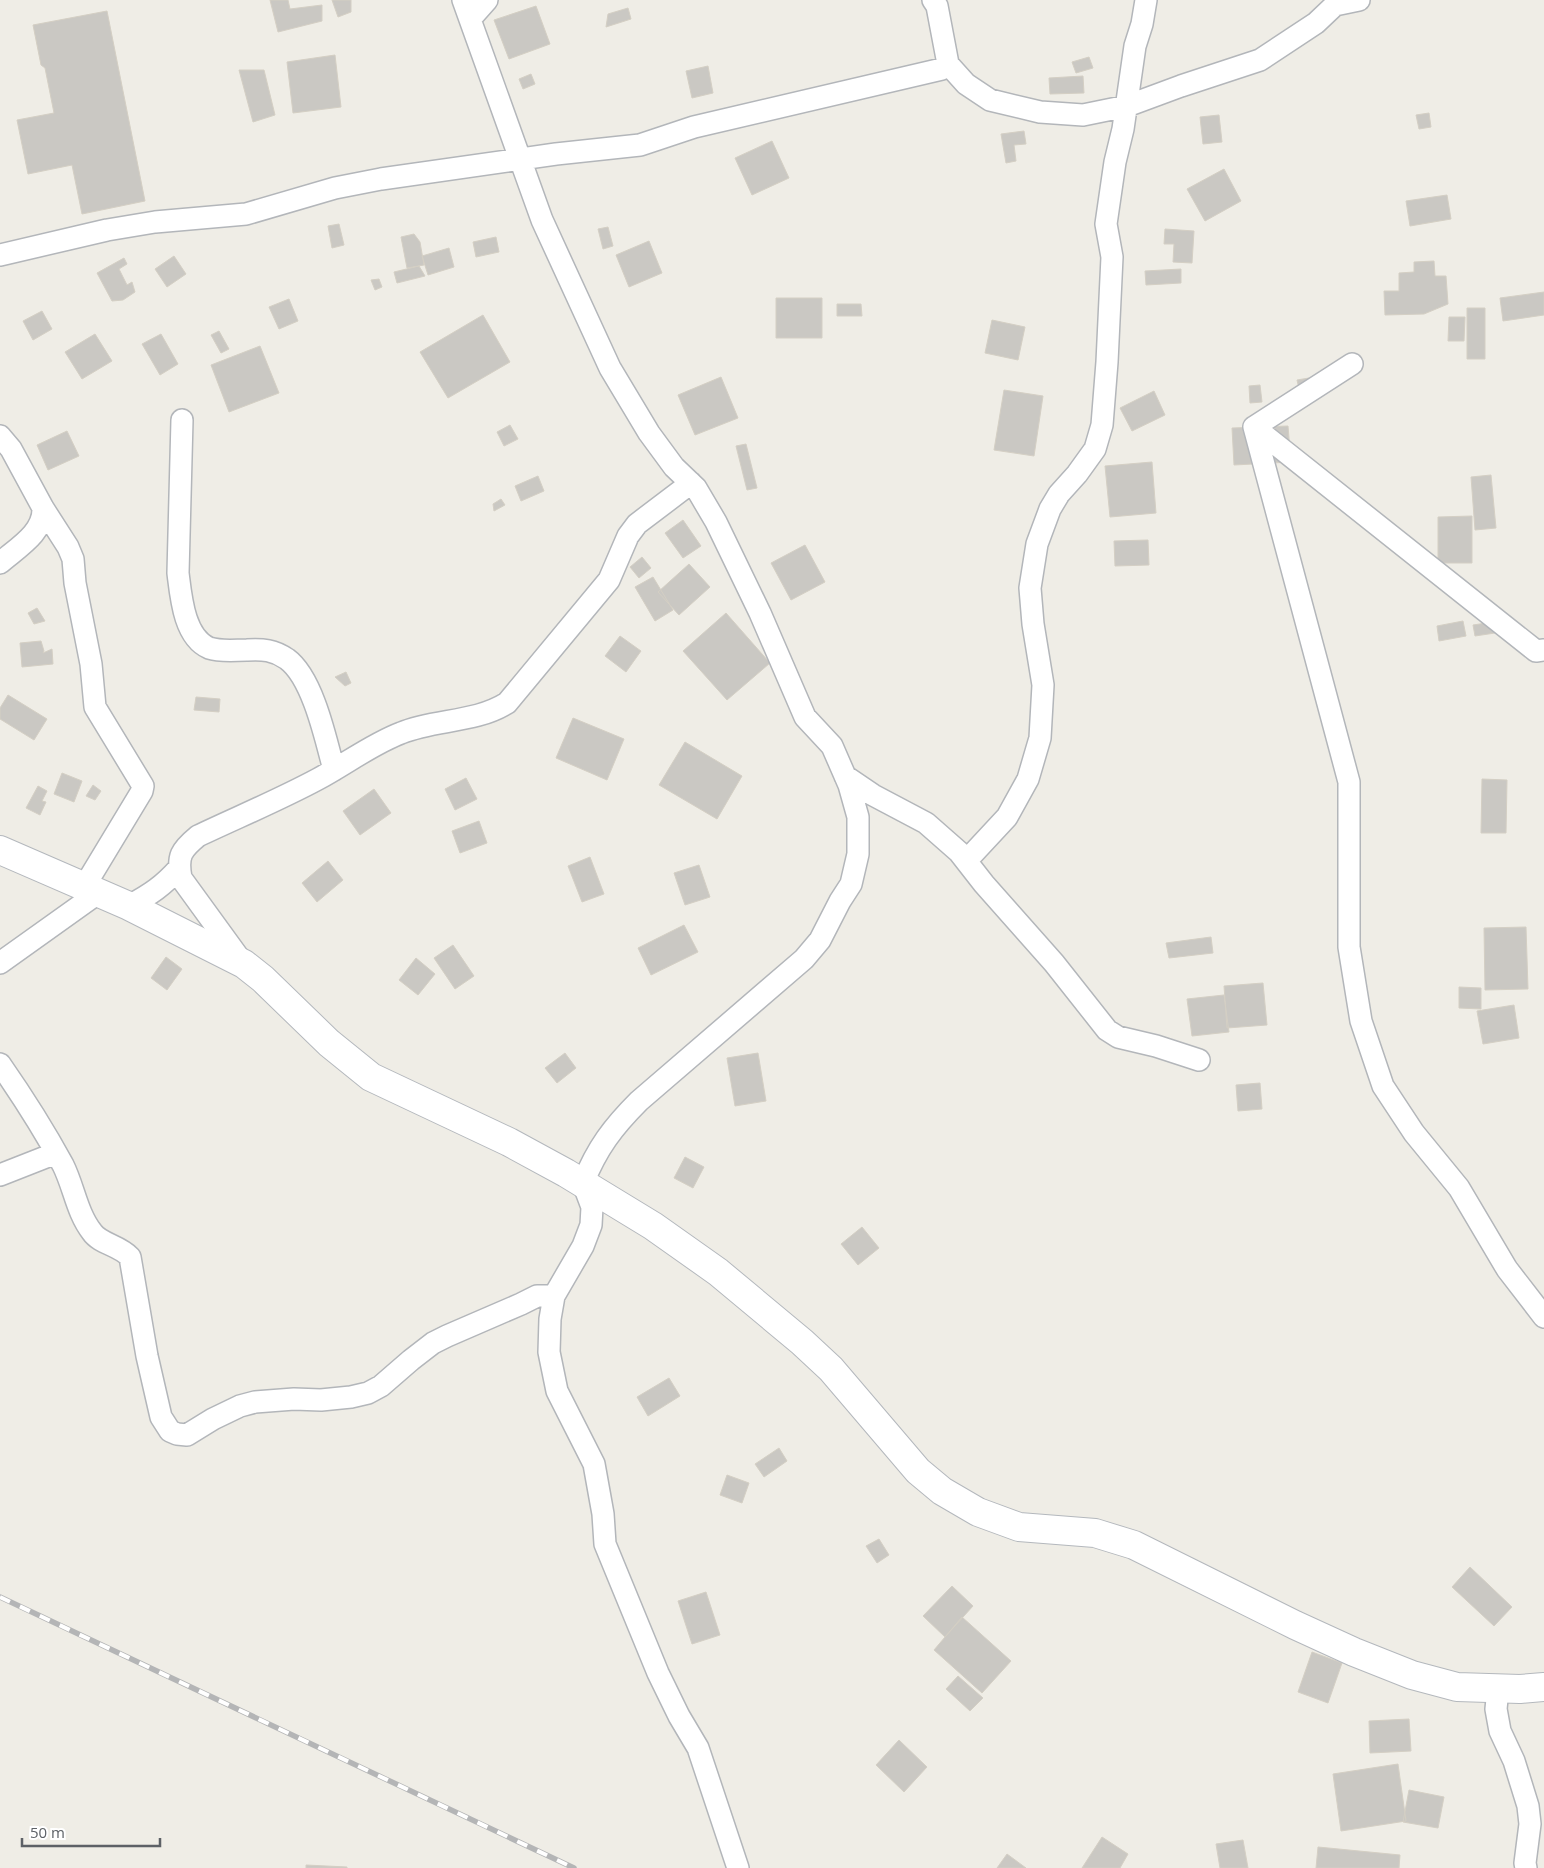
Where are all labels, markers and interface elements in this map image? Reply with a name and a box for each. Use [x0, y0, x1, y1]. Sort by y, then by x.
scale bar [22, 1816, 160, 1848]
text: 50 m [30, 1822, 65, 1842]

